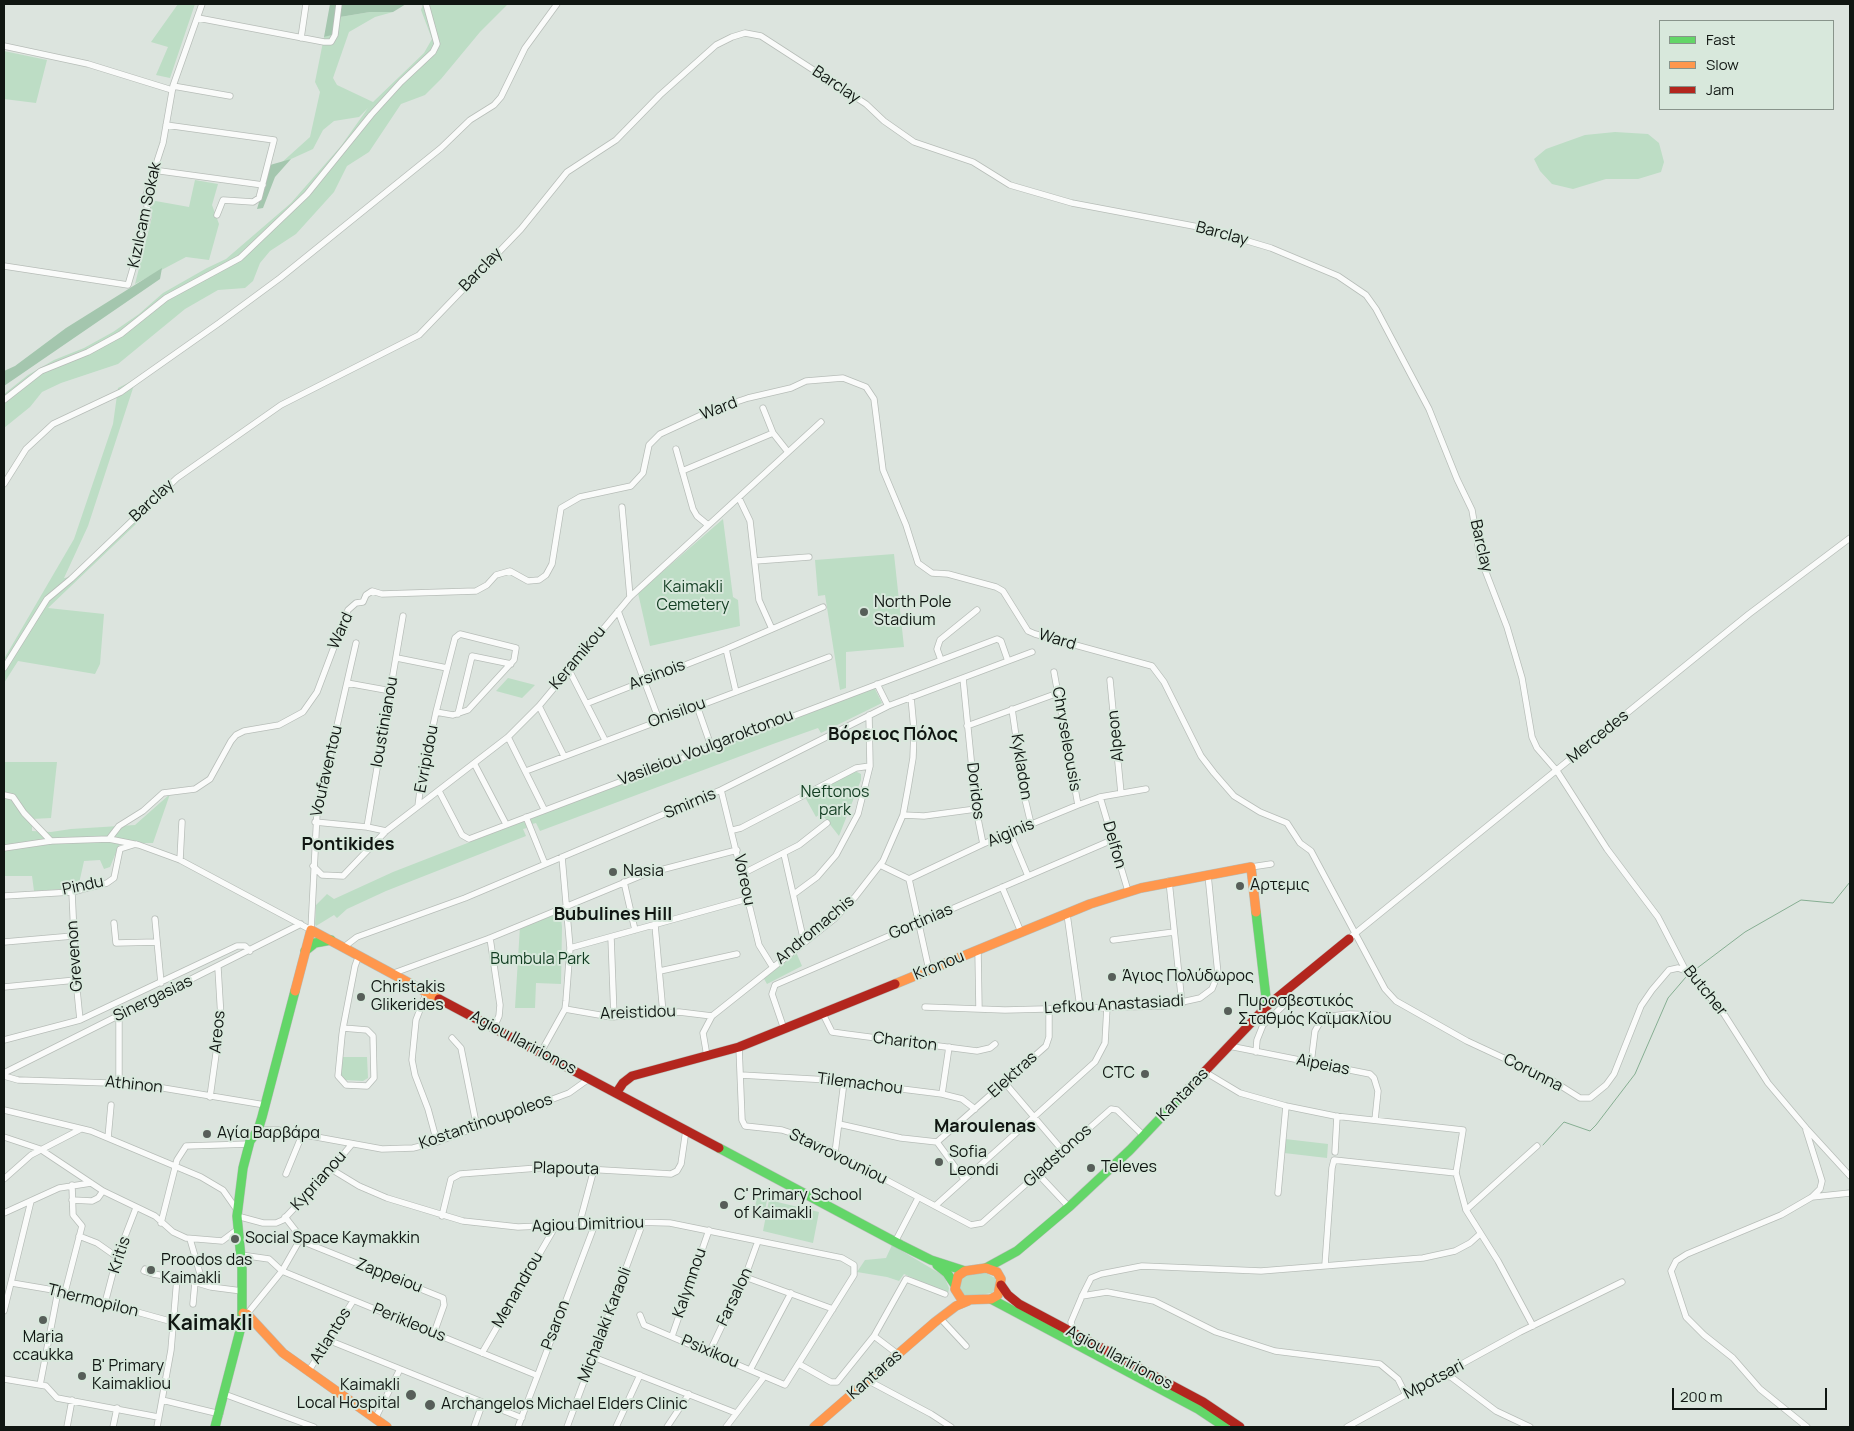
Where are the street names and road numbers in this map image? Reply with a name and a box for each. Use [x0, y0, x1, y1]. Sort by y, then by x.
street label: Barclay [808, 62, 864, 108]
street label: Kızılcam Sokak [124, 160, 166, 270]
street label: Barclay [1194, 218, 1250, 250]
street label: Barclay [456, 244, 506, 296]
street label: Ward [698, 393, 740, 425]
street label: Barclay [126, 476, 178, 526]
street label: Barclay [1466, 518, 1496, 574]
street label: Ward [324, 610, 358, 652]
street label: Keramikou [546, 622, 610, 694]
street label: Ward [1036, 625, 1078, 655]
street label: Arsinois [626, 656, 688, 694]
street label: Ioustinianou [368, 675, 402, 769]
street label: Chryseleousis [1047, 685, 1085, 793]
street label: Onisilou [646, 694, 708, 732]
street label: Vasileiou Voulgaroktonou [616, 706, 796, 790]
street label: Mercedes [1563, 706, 1633, 768]
street label: Alpeon [1104, 709, 1128, 763]
street label: Voufaventou [307, 723, 347, 819]
street label: Evripidou [411, 724, 443, 794]
street label: Kykladon [1006, 733, 1036, 801]
street label: Doridos [962, 762, 988, 820]
street label: Smirnis [661, 785, 719, 823]
street label: Aiginis [985, 815, 1037, 851]
street label: Delfon [1098, 819, 1130, 871]
street label: Voreou [729, 853, 759, 907]
street label: Pindu [61, 872, 105, 900]
street label: Andromachis [772, 891, 858, 969]
street label: Gortinias [886, 900, 956, 944]
street label: Grevenon [63, 920, 87, 992]
street label: Kronou [911, 947, 967, 985]
street label: Butcher [1679, 962, 1731, 1020]
street label: Sinergasias [110, 972, 196, 1026]
street label: Lefkou Anastasiadi [1044, 992, 1184, 1018]
street label: Areistidou [600, 1002, 676, 1024]
street label: Agiou Ilaririonos [467, 1007, 579, 1079]
street label: Areos [206, 1010, 230, 1054]
street label: Chariton [872, 1029, 938, 1055]
street label: Elektras [985, 1048, 1041, 1102]
street label: Aipeias [1295, 1050, 1351, 1080]
street label: Corunna [1500, 1050, 1566, 1096]
street label: Kantaras [1153, 1065, 1213, 1125]
street label: Tilemachou [816, 1069, 904, 1099]
street label: Athinon [104, 1072, 164, 1098]
street label: Kostantinoupoleos [417, 1090, 555, 1154]
street label: Gladstonos [1020, 1121, 1096, 1191]
street label: Stavrovouniou [786, 1125, 890, 1189]
street label: Kyprianou [287, 1147, 351, 1215]
street label: Plapouta [533, 1159, 599, 1179]
street label: Agiou Dimitriou [532, 1213, 644, 1237]
street label: Kritis [105, 1234, 135, 1276]
street label: Kalymnou [669, 1246, 711, 1320]
street label: Menandrou [489, 1249, 547, 1331]
street label: Zappeiou [353, 1255, 425, 1297]
street label: Michalaki Karaoli [574, 1265, 636, 1385]
street label: Farsalon [713, 1265, 757, 1329]
street label: Thermopilon [46, 1280, 140, 1322]
street label: Psaron [538, 1298, 574, 1352]
street label: Perikleous [370, 1300, 448, 1346]
street label: Atlantos [306, 1305, 356, 1367]
street label: Agiou Ilaririonos [1063, 1322, 1175, 1394]
street label: Psixikou [678, 1331, 742, 1373]
street label: Kantaras [844, 1346, 906, 1404]
street label: Mpotsari [1401, 1356, 1467, 1404]

